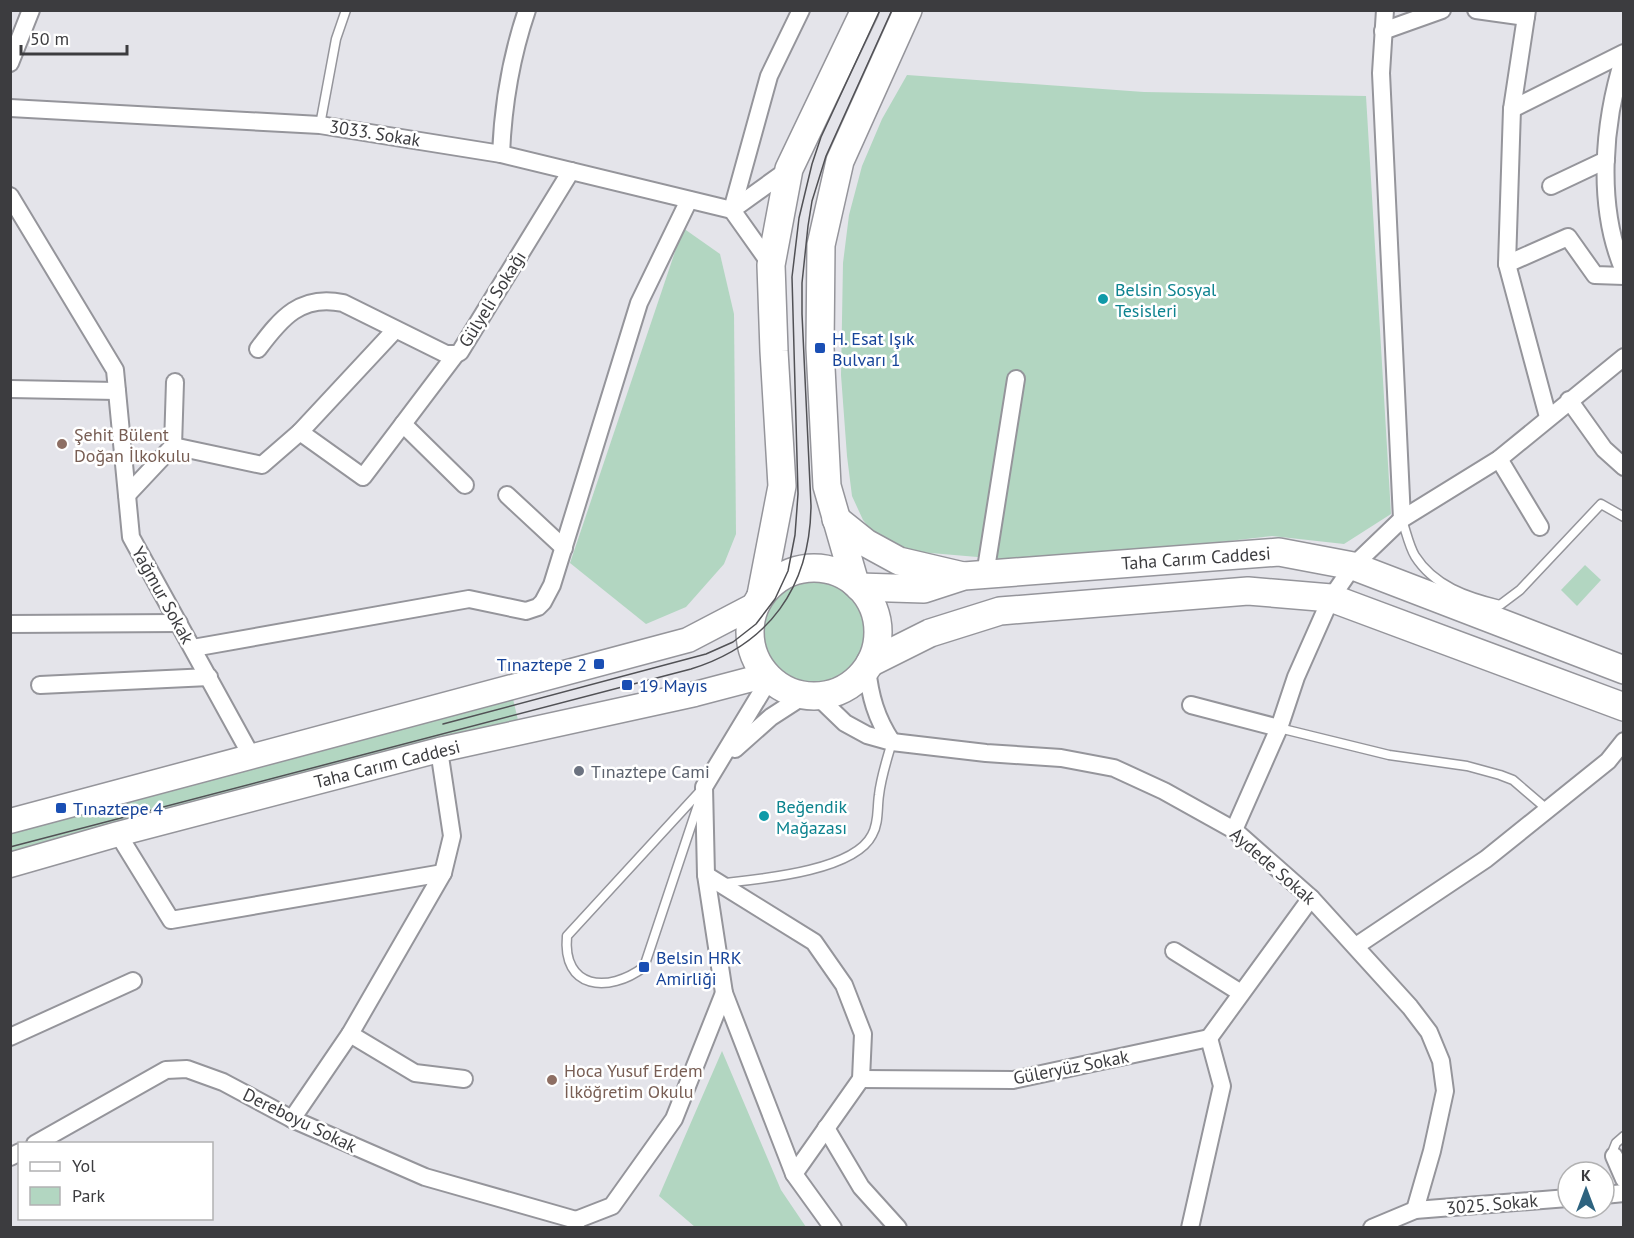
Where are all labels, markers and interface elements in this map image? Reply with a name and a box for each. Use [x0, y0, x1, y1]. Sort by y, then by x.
scale bar [21, 18, 128, 56]
text: 50 m [30, 27, 69, 50]
street label: 3033. Sokak [328, 114, 423, 152]
street label: Gülyeli Sokağı [453, 246, 531, 352]
place label: Belsin Sosyal Tesisleri [1115, 278, 1217, 322]
marker: Belsin Sosyal Tesisleri [1096, 292, 1110, 306]
place label: H. Esat Işık Bulvarı 1 [832, 327, 915, 371]
marker: H. Esat Işık Bulvarı 1 [813, 341, 827, 355]
place label: Şehit Bülent Doğan İlkokulu [74, 423, 191, 467]
marker: Şehit Bülent Doğan İlkokulu [55, 437, 69, 451]
street label: Taha Carım Caddesi [1121, 541, 1271, 575]
street label: Yağmur Sokak [127, 542, 199, 648]
place label: Tınaztepe 2 [497, 653, 587, 676]
marker: Tınaztepe 2 [592, 657, 606, 671]
place label: 19 Mayıs [639, 674, 707, 697]
marker: 19 Mayıs [620, 678, 634, 692]
street label: Taha Carım Caddesi [312, 735, 462, 793]
place label: Tınaztepe Cami [591, 760, 710, 783]
marker: Tınaztepe Cami [572, 764, 586, 778]
place label: Beğendik Mağazası [776, 795, 848, 839]
place label: Tınaztepe 4 [73, 797, 163, 820]
marker: Tınaztepe 4 [54, 801, 68, 815]
marker: Beğendik Mağazası [757, 809, 771, 823]
street label: Aydede Sokak [1225, 823, 1321, 910]
place label: Belsin HRK Amirliği [656, 946, 742, 990]
marker: Belsin HRK Amirliği [637, 960, 651, 974]
street label: Güleryüz Sokak [1011, 1044, 1131, 1089]
place label: Hoca Yusuf Erdem İlköğretim Okulu [564, 1059, 703, 1103]
marker: Hoca Yusuf Erdem İlköğretim Okulu [545, 1073, 559, 1087]
street label: Dereboyu Sokak [239, 1083, 361, 1158]
legend [18, 1142, 213, 1220]
text: Yol [72, 1154, 96, 1177]
north arrow [1556, 1160, 1616, 1220]
text: K [1581, 1165, 1591, 1185]
text: Park [72, 1184, 105, 1207]
street label: 3025. Sokak [1445, 1189, 1539, 1219]

